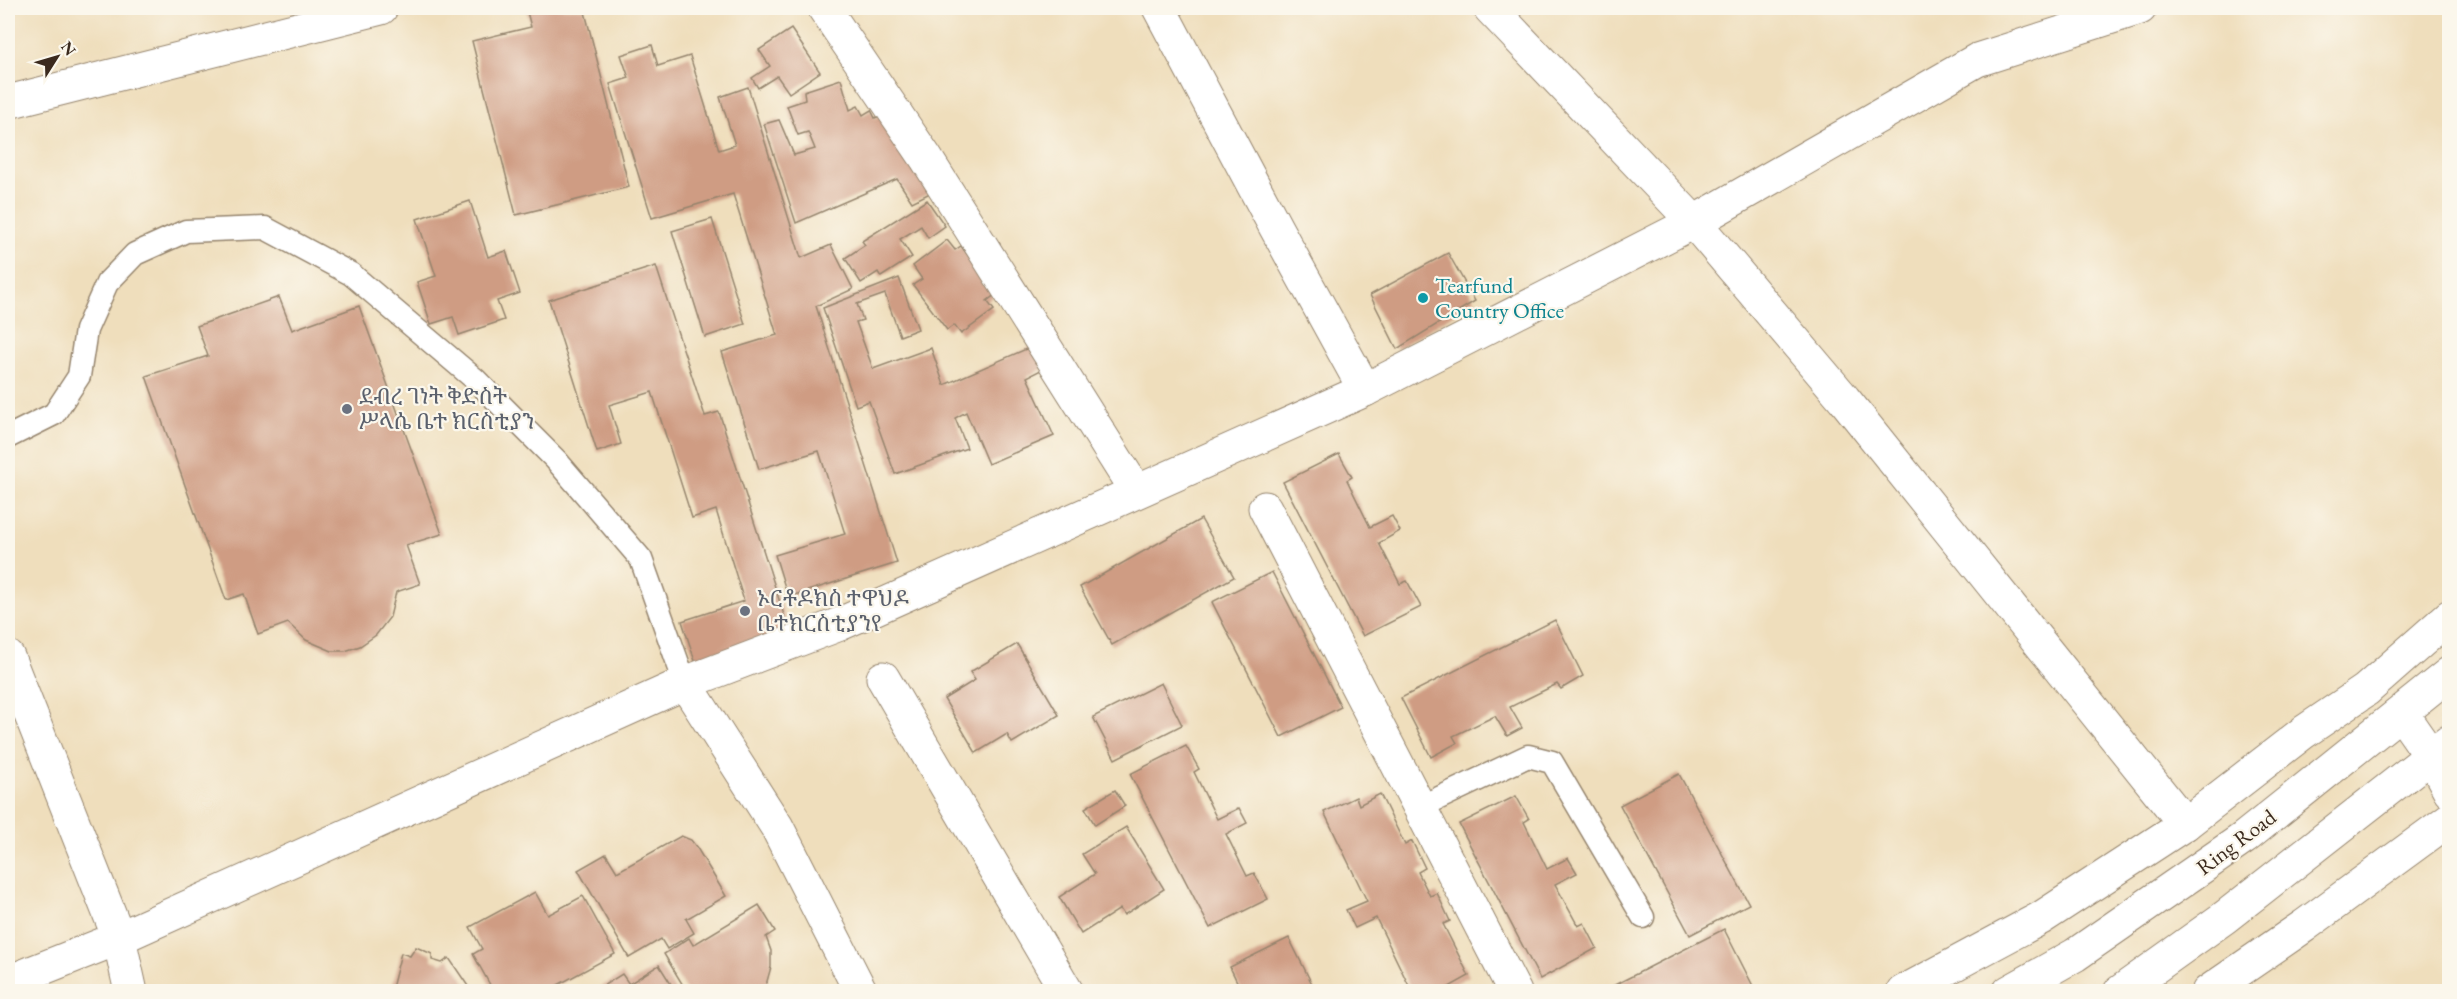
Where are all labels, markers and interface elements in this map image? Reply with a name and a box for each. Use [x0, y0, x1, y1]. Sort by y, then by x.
north arrow [27, 27, 87, 87]
text: N [56, 37, 81, 60]
place label: Tearfund Country Office [1435, 271, 1564, 325]
marker: Tearfund Country Office [1416, 291, 1430, 305]
place label: ደብረ ገነት ቅድስት ሥላሴ ቤተ ክርስቲያን [359, 382, 535, 436]
marker: ደብረ ገነት ቅድስት ሥላሴ ቤተ ክርስቲያን [340, 402, 354, 416]
place label: ኦርቶዶክስ ተዋህዶ ቤተክርስቲያንየ [757, 584, 909, 638]
marker: ኦርቶዶክስ ተዋህዶ ቤተክርስቲያንየ [738, 604, 752, 618]
street label: Ring Road [2190, 802, 2282, 881]

